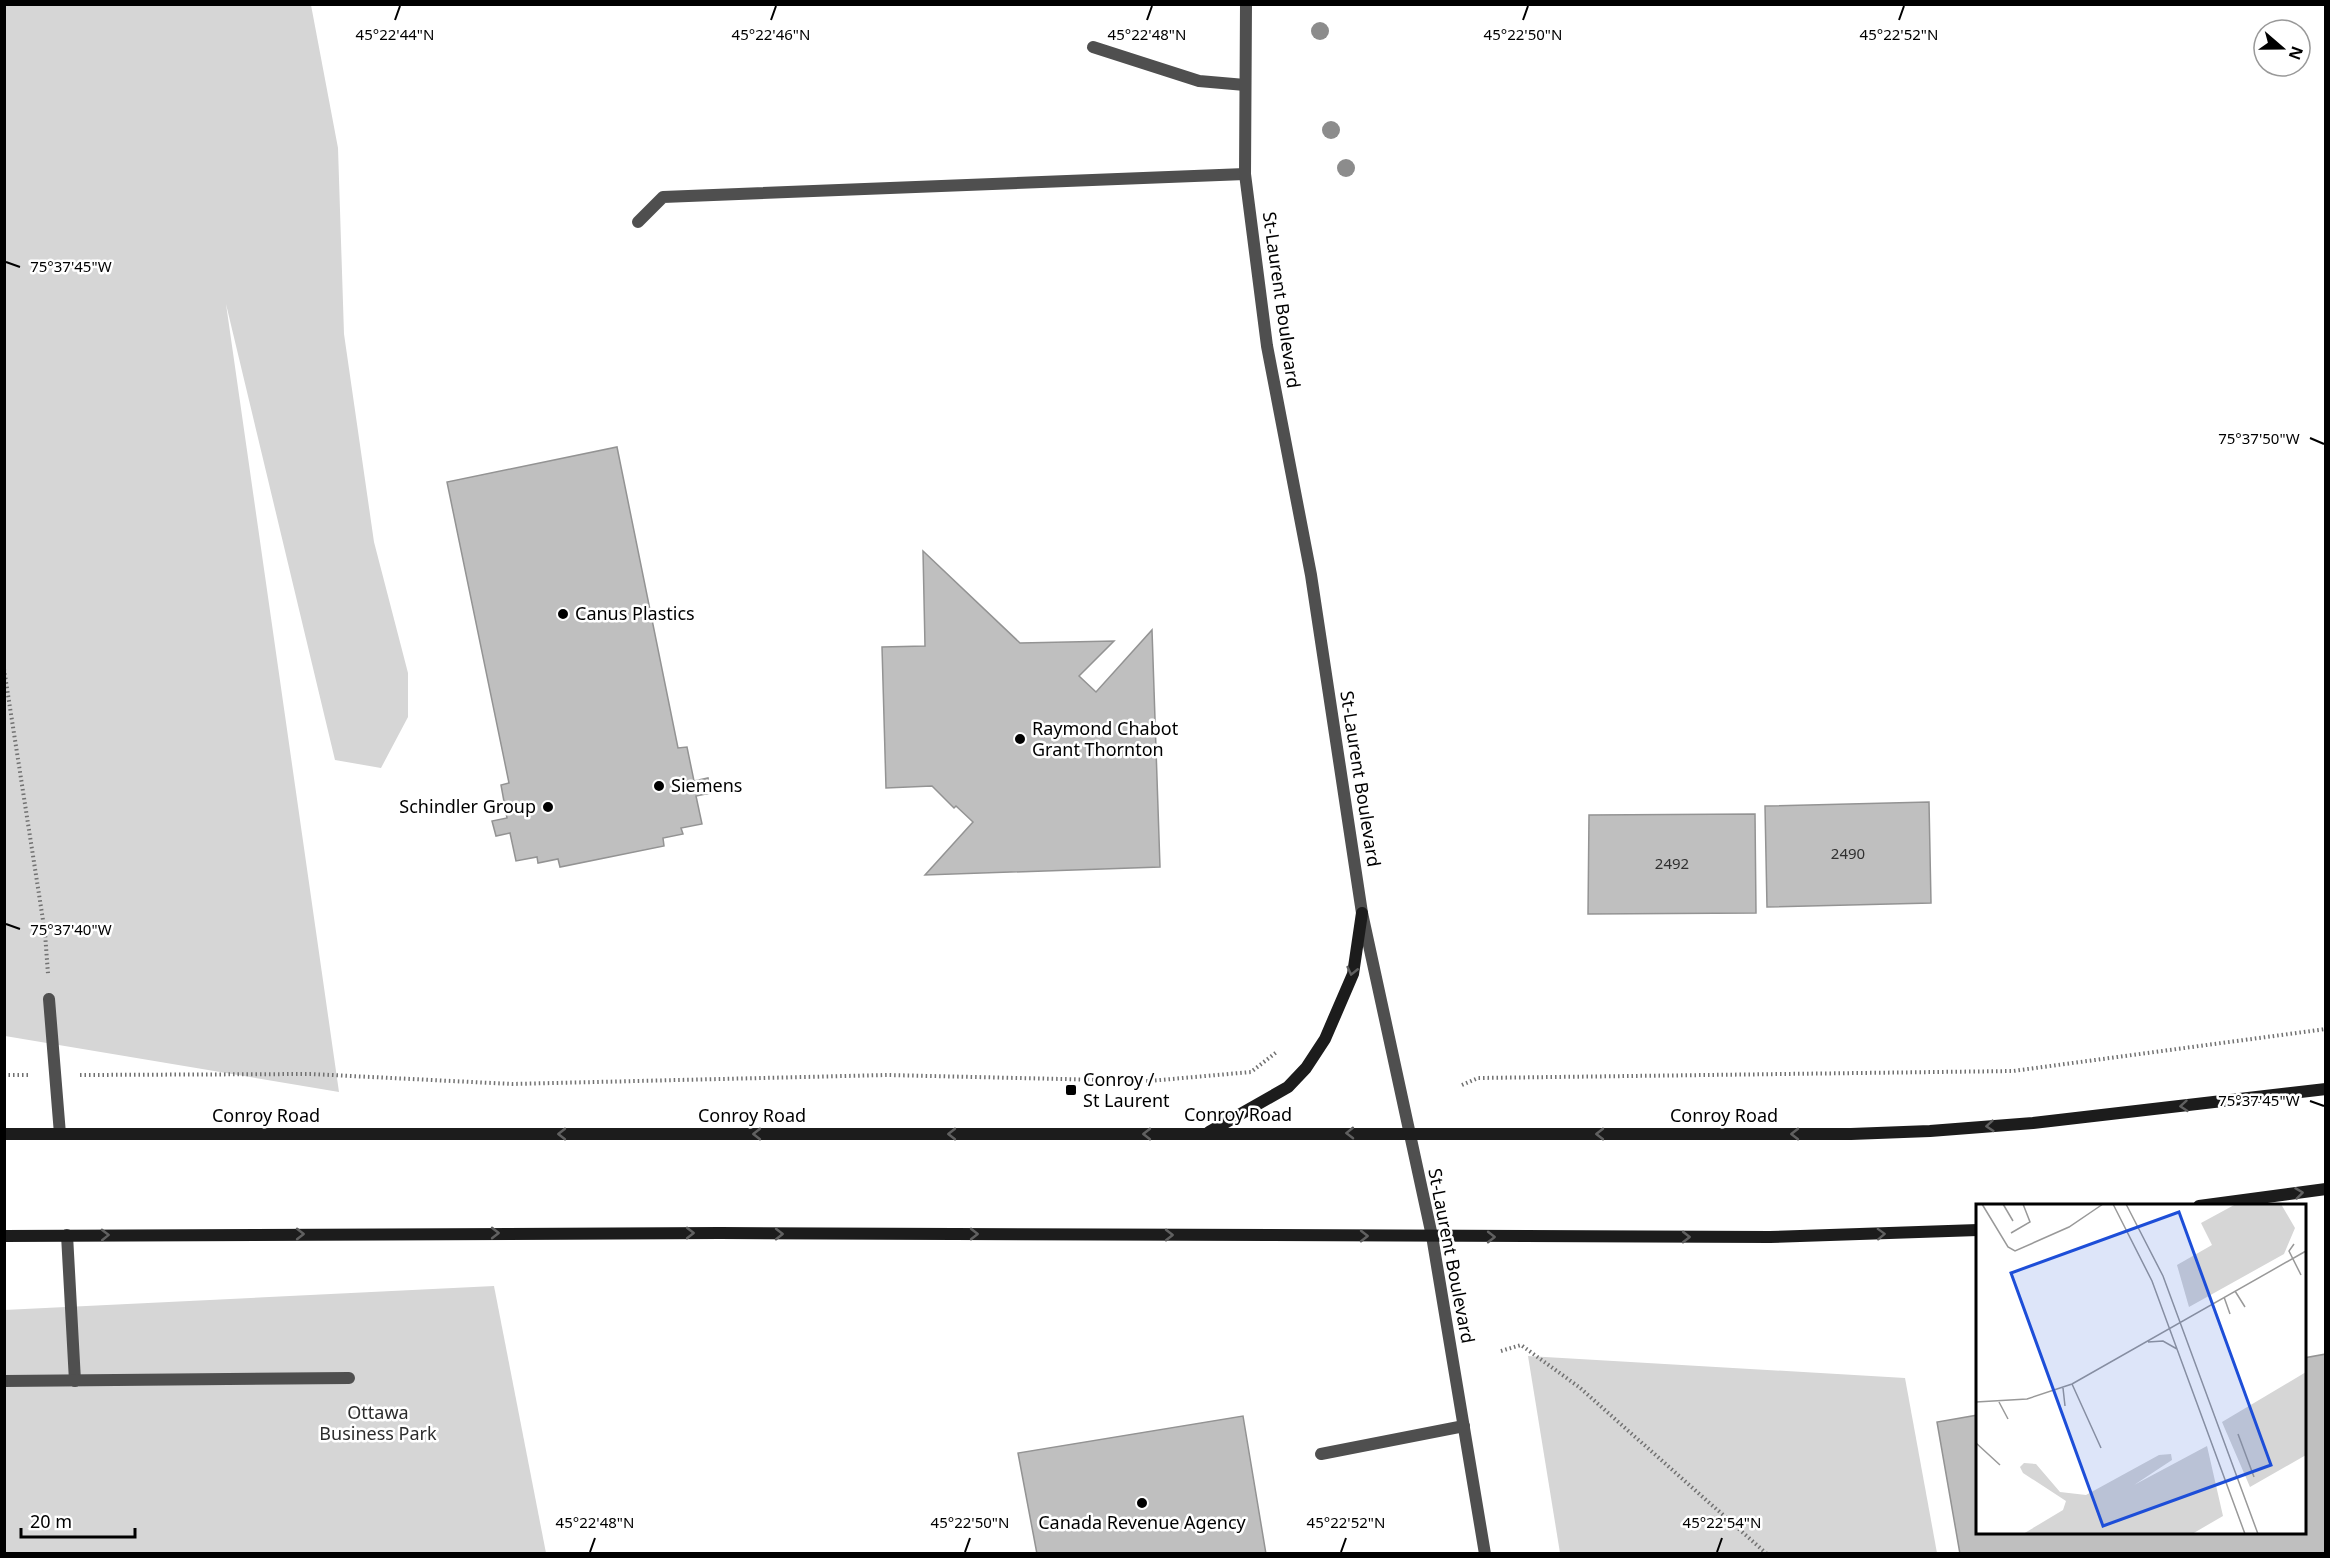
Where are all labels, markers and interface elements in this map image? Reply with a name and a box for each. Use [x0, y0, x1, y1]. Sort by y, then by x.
north arrow [2252, 18, 2312, 78]
text: 45°22'44"N [356, 24, 434, 44]
text: 45°22'46"N [732, 24, 810, 44]
text: 45°22'48"N [1108, 24, 1186, 44]
text: 45°22'50"N [1484, 24, 1562, 44]
text: 45°22'52"N [1860, 24, 1938, 44]
text: N [2284, 43, 2309, 63]
street label: St-Laurent Boulevard [1258, 210, 1306, 390]
text: 75°37'45"W [30, 256, 112, 276]
text: 75°37'50"W [2218, 428, 2300, 448]
place label: Canus Plastics [575, 601, 695, 625]
marker: Canus Plastics [556, 607, 570, 621]
street label: St-Laurent Boulevard [1335, 689, 1387, 869]
place label: Raymond Chabot Grant Thornton [1032, 716, 1179, 761]
marker: Raymond Chabot Grant Thornton [1013, 732, 1027, 746]
place label: Siemens [671, 773, 742, 797]
marker: Siemens [652, 779, 666, 793]
place label: Schindler Group [399, 794, 536, 818]
marker: Schindler Group [541, 800, 555, 814]
house number: 2490 [1831, 843, 1865, 863]
house number: 2492 [1655, 853, 1689, 873]
text: 75°37'40"W [30, 919, 112, 939]
one-way arrow [1347, 966, 1360, 976]
place label: Conroy / St Laurent [1083, 1067, 1170, 1112]
marker: Conroy / St Laurent [1064, 1083, 1078, 1097]
text: 75°37'45"W [2218, 1090, 2300, 1110]
one-way arrow [2180, 1099, 2189, 1112]
street label: Conroy Road [1184, 1102, 1292, 1126]
street label: Conroy Road [212, 1103, 320, 1127]
street label: Conroy Road [698, 1103, 806, 1127]
street label: Conroy Road [1670, 1103, 1778, 1127]
one-way arrow [1986, 1119, 1995, 1132]
one-way arrow [1345, 1127, 1354, 1139]
one-way arrow [557, 1128, 566, 1140]
one-way arrow [752, 1128, 761, 1140]
one-way arrow [947, 1128, 956, 1140]
one-way arrow [1142, 1128, 1151, 1140]
one-way arrow [1596, 1128, 1605, 1140]
one-way arrow [1791, 1128, 1800, 1140]
street label: St-Laurent Boulevard [1423, 1166, 1481, 1345]
one-way arrow [2294, 1187, 2303, 1199]
inset map [1976, 1204, 2306, 1534]
one-way arrow [490, 1227, 499, 1239]
one-way arrow [685, 1227, 694, 1239]
one-way arrow [774, 1227, 783, 1240]
one-way arrow [295, 1228, 304, 1240]
one-way arrow [969, 1228, 978, 1240]
one-way arrow [1876, 1228, 1885, 1241]
one-way arrow [100, 1229, 109, 1241]
one-way arrow [1164, 1229, 1173, 1241]
one-way arrow [1359, 1230, 1368, 1242]
one-way arrow [1486, 1231, 1495, 1243]
one-way arrow [1681, 1231, 1690, 1243]
park label: Ottawa Business Park [319, 1400, 437, 1445]
marker: Canada Revenue Agency [1135, 1496, 1149, 1510]
scale bar [21, 1501, 135, 1539]
text: 20 m [30, 1509, 72, 1533]
place label: Canada Revenue Agency [1038, 1510, 1247, 1534]
text: 45°22'48"N [556, 1512, 634, 1532]
text: 45°22'50"N [931, 1512, 1009, 1532]
text: 45°22'52"N [1307, 1512, 1385, 1532]
text: 45°22'54"N [1683, 1512, 1761, 1532]

